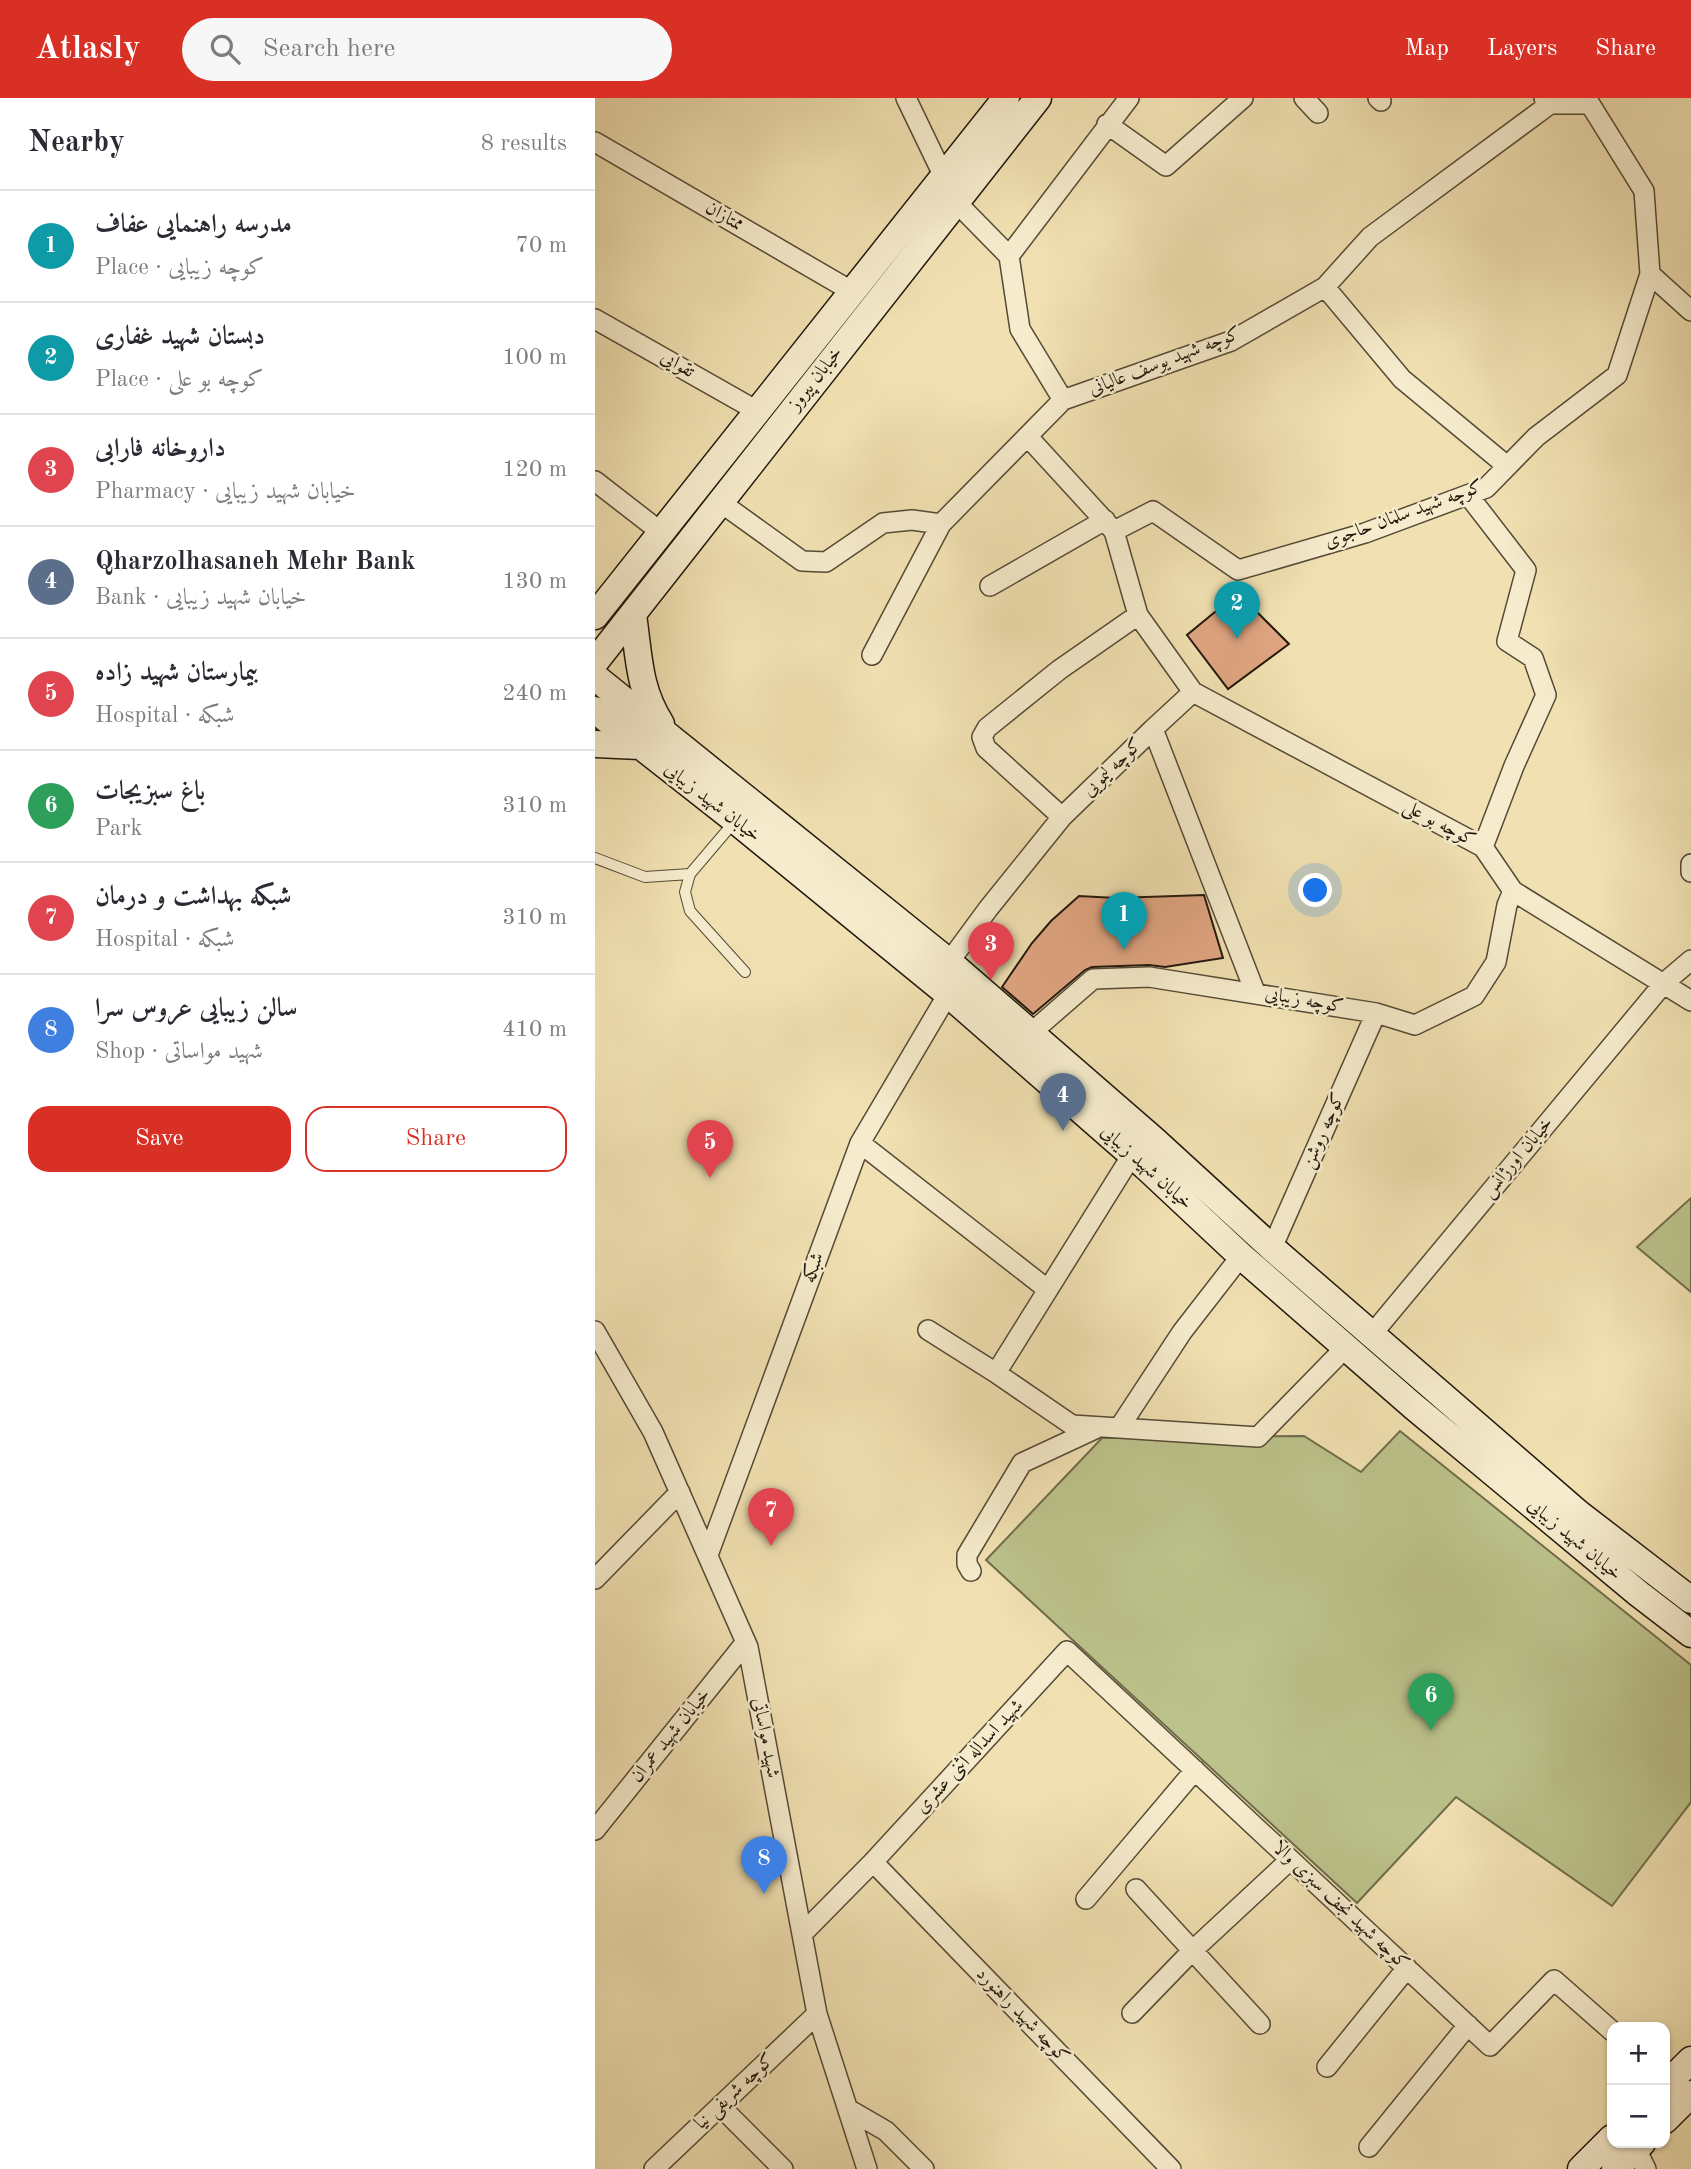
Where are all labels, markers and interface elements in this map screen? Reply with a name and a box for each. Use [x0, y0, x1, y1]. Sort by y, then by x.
search box [182, 18, 672, 81]
icon: search [206, 30, 244, 68]
text: Atlasly [35, 33, 140, 66]
text: Search here [262, 36, 396, 62]
text: Map [1405, 37, 1449, 61]
text: Layers [1487, 37, 1557, 61]
text: Share [1595, 37, 1656, 61]
text: Nearby [28, 128, 125, 158]
text: 8 results [481, 132, 567, 155]
street label: ممتازان [702, 199, 746, 235]
text: مدرسه راهنمایی عفاف [95, 212, 292, 238]
text: 1 [44, 234, 58, 257]
text: 70 m [516, 234, 567, 257]
text: Place · کوچه زیبایی [95, 256, 264, 279]
street label: کوچه شهید یوسف عالیانی [1086, 323, 1244, 402]
text: دبستان شهید غفاری [95, 324, 265, 350]
street label: خیابان پیروز [784, 344, 848, 417]
text: 2 [44, 346, 58, 369]
text: 100 m [502, 346, 567, 369]
street label: تقوایی [656, 348, 697, 384]
text: Place · کوچه بو علی [95, 368, 263, 391]
text: داروخانه فارابی [95, 436, 226, 462]
text: 3 [44, 458, 58, 481]
text: 120 m [502, 458, 567, 481]
street label: کوچه شهید سلمان حاجوی [1322, 477, 1486, 554]
text: Pharmacy · خیابان شهید زیبایی [95, 480, 356, 503]
text: Qharzolhasaneh Mehr Bank [95, 549, 416, 575]
text: 4 [44, 570, 58, 593]
text: 130 m [502, 570, 567, 593]
pin: 2 [1214, 581, 1260, 639]
text: Bank · خیابان شهید زیبایی [95, 586, 306, 609]
text: بیمارستان شهید زاده [95, 660, 258, 686]
text: 5 [44, 682, 58, 705]
text: 240 m [502, 682, 567, 705]
text: Hospital · شبکه [95, 704, 235, 727]
street label: کوچه لیمویی [1079, 734, 1148, 802]
street label: خیابان شهید زیبایی [659, 760, 764, 848]
text: باغ سبزیجات [95, 779, 205, 805]
text: 6 [44, 794, 58, 817]
text: 310 m [502, 794, 567, 817]
street label: کوچه بو علی [1398, 796, 1479, 853]
text: Park [95, 817, 142, 840]
your location [1298, 873, 1332, 907]
text: شبکه بهداشت و درمان [95, 884, 292, 910]
pin: 1 [1101, 892, 1147, 950]
text: 7 [44, 906, 58, 929]
text: 310 m [502, 906, 567, 929]
pin: 3 [968, 922, 1014, 980]
text: Hospital · شبکه [95, 928, 235, 951]
street label: کوچه زیبایی [1263, 984, 1345, 1019]
text: سالن زیبایی عروس سرا [95, 996, 298, 1022]
text: 8 [44, 1018, 58, 1041]
text: 410 m [502, 1018, 567, 1041]
text: Shop · شهید مواساتی [95, 1040, 263, 1063]
pin: 4 [1040, 1073, 1086, 1131]
street label: کوچه روشن [1298, 1090, 1351, 1173]
button: Save [28, 1106, 291, 1172]
button: Share [305, 1106, 567, 1172]
street label: خیابان اورژانس [1479, 1114, 1559, 1203]
pin: 5 [687, 1120, 733, 1178]
street label: خیابان شهید زیبایی [1095, 1122, 1195, 1215]
street label: شبکه [798, 1250, 828, 1286]
pin: 7 [748, 1488, 794, 1546]
street label: خیابان شهید زیبایی [1522, 1495, 1625, 1586]
pin: 6 [1408, 1673, 1454, 1731]
street label: خیابان شهید عمران [628, 1685, 715, 1787]
street label: شهید اسداله اثنی عشری [911, 1695, 1028, 1818]
street label: شهید مواساتی [747, 1696, 782, 1780]
pin: 8 [741, 1836, 787, 1894]
street label: کوچه شهید نجف سبزی والا [1267, 1837, 1413, 1975]
street label: کوچه شهید راهنورد [970, 1964, 1073, 2069]
map controls [1607, 2022, 1670, 2148]
button: + [1607, 2022, 1670, 2085]
street label: کوچه شریفی نیا [691, 2050, 780, 2135]
button: − [1607, 2085, 1670, 2148]

